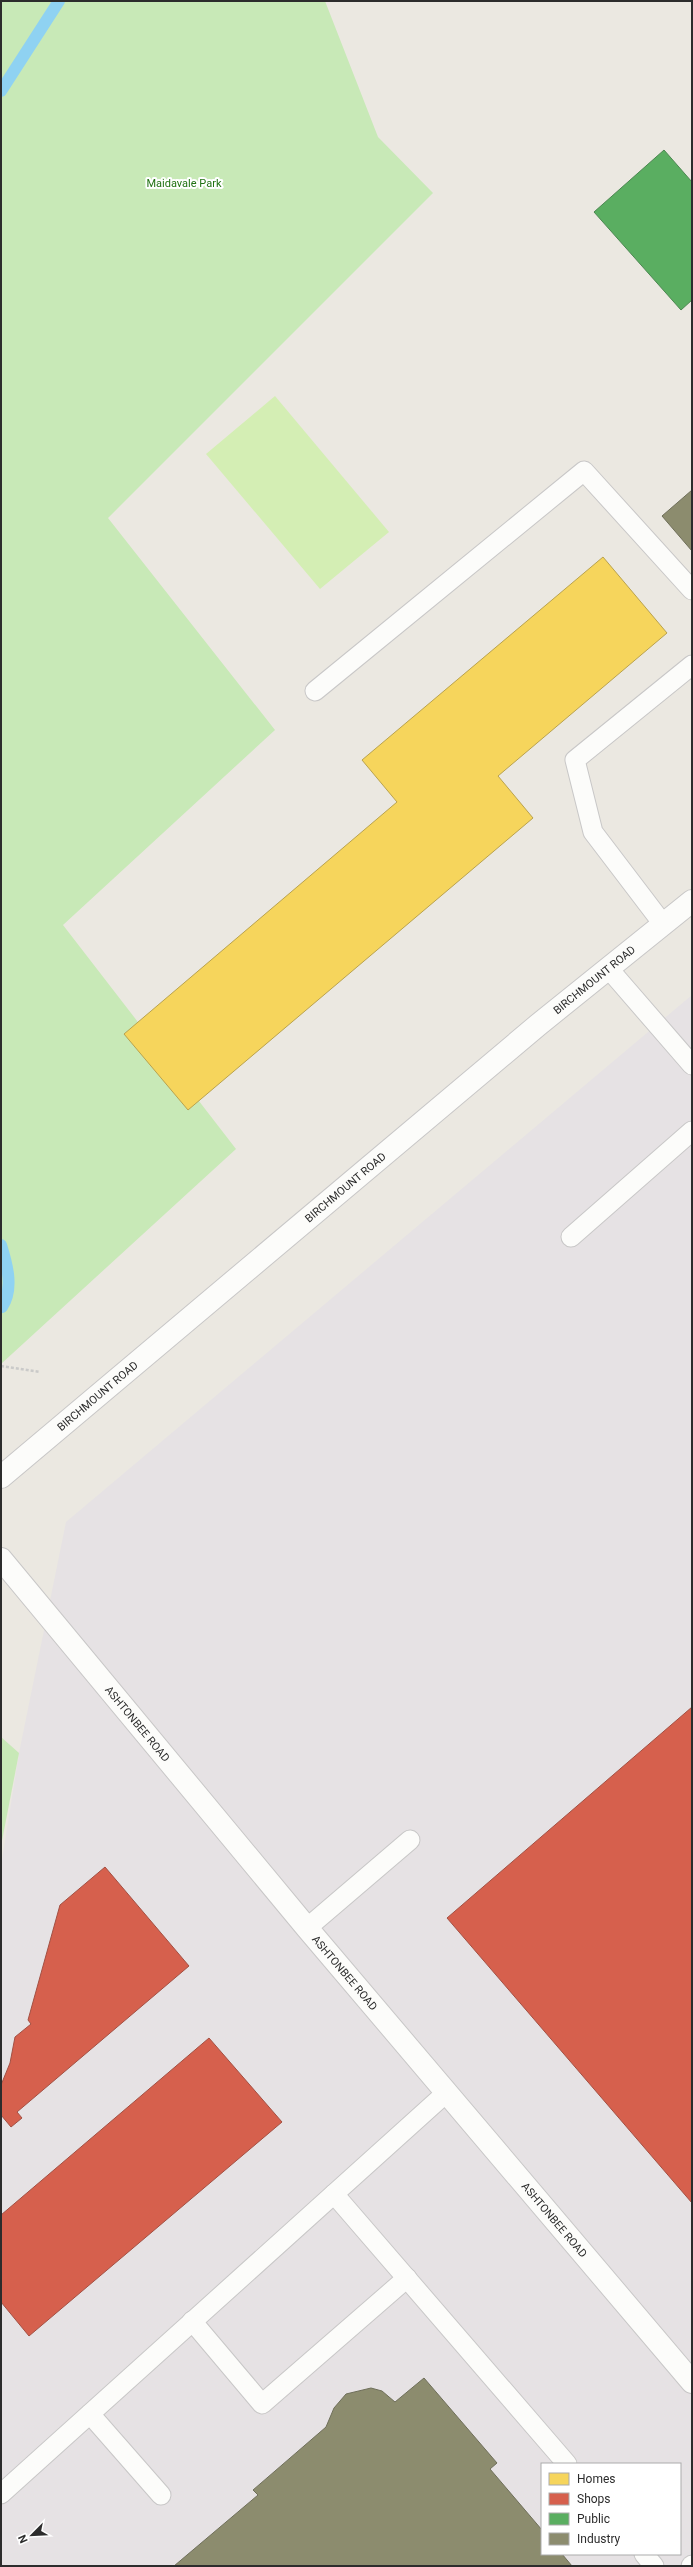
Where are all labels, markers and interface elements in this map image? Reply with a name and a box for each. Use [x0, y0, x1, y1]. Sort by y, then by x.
park label: Maidavale Park [146, 177, 222, 190]
street label: BIRCHMOUNT ROAD [551, 943, 638, 1017]
street label: BIRCHMOUNT ROAD [302, 1150, 388, 1225]
street label: BIRCHMOUNT ROAD [54, 1358, 140, 1433]
street label: ASHTONBEE ROAD [103, 1683, 173, 1764]
street label: ASHTONBEE ROAD [310, 1933, 380, 2013]
street label: ASHTONBEE ROAD [519, 2180, 590, 2260]
legend [541, 2463, 681, 2555]
text: Homes [577, 2472, 615, 2486]
text: Shops [577, 2492, 611, 2506]
text: Public [577, 2512, 610, 2526]
north arrow [12, 2515, 52, 2555]
text: N [16, 2532, 31, 2545]
text: Industry [577, 2532, 621, 2546]

